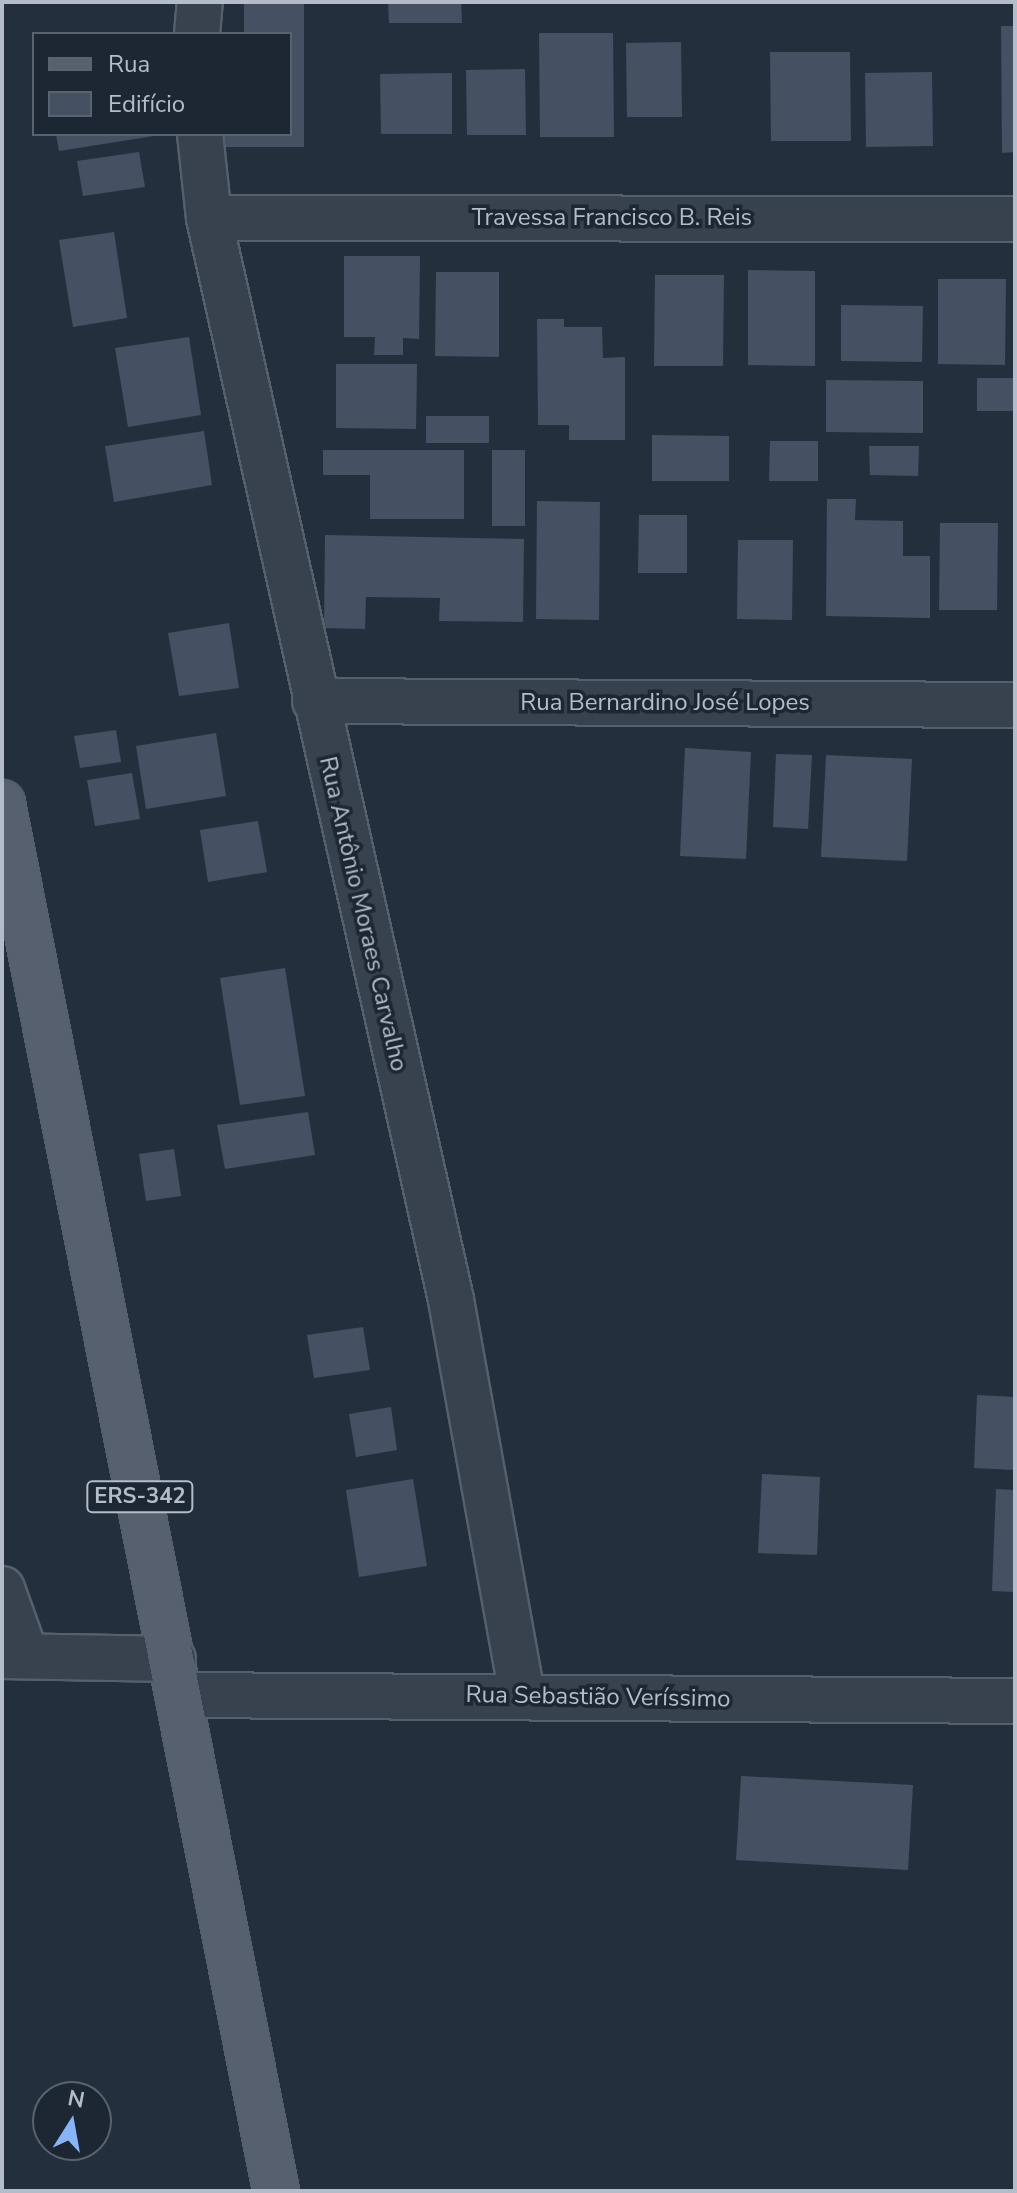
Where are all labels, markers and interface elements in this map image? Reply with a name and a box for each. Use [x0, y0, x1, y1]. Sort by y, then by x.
legend [32, 32, 292, 136]
text: Rua [108, 48, 150, 80]
text: Edifício [108, 88, 185, 120]
street label: Travessa Francisco B. Reis [472, 204, 752, 232]
street label: Rua Bernardino José Lopes [520, 689, 810, 717]
street label: Rua Antônio Moraes Carvalho [313, 754, 413, 1074]
road number: ERS-342 [86, 1479, 194, 1515]
street label: Rua Sebastião Veríssimo [465, 1680, 731, 1714]
north arrow [32, 2081, 112, 2161]
text: N [65, 2083, 87, 2116]

